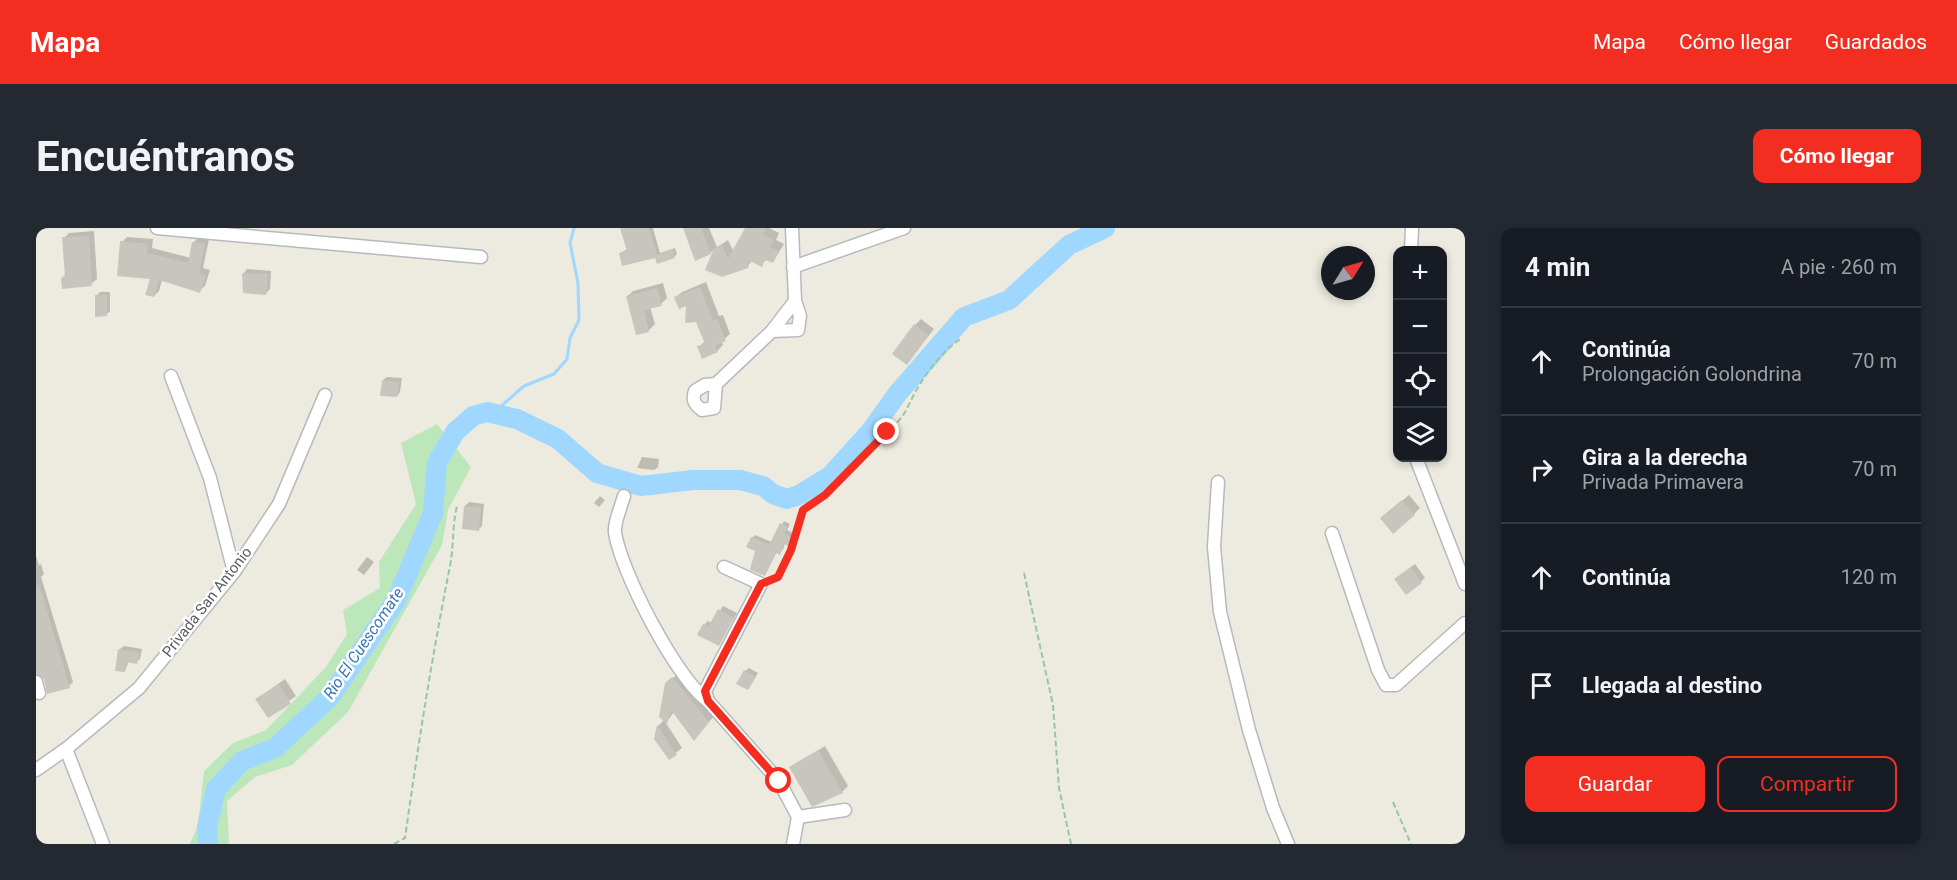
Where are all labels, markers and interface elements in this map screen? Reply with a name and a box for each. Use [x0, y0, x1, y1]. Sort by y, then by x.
text: Mapa [30, 26, 100, 59]
text: Mapa [1593, 30, 1646, 54]
text: Cómo llegar [1679, 30, 1792, 54]
text: Guardados [1825, 30, 1927, 54]
button: Cómo llegar [1753, 129, 1921, 183]
text: Encuéntranos [36, 132, 295, 181]
north arrow [1321, 246, 1375, 300]
map controls [1393, 246, 1447, 462]
button: + [1393, 246, 1447, 300]
text: 4 min [1525, 252, 1590, 282]
text: A pie · 260 m [1781, 255, 1897, 279]
button: − [1393, 300, 1447, 354]
text: Continúa [1582, 337, 1671, 362]
icon: ahead [1525, 345, 1558, 378]
text: 70 m [1852, 349, 1897, 373]
button: locate [1393, 354, 1447, 408]
text: Prolongación Golondrina [1582, 362, 1802, 386]
button: layers [1393, 408, 1447, 462]
route end [873, 418, 899, 444]
text: Gira a la derecha [1582, 445, 1748, 470]
icon: right [1525, 453, 1558, 486]
text: 70 m [1852, 457, 1897, 481]
text: Privada Primavera [1582, 470, 1744, 494]
street label: Privada San Antonio [158, 543, 256, 661]
icon: ahead [1525, 561, 1558, 594]
text: Continúa [1582, 565, 1671, 590]
text: 120 m [1841, 565, 1897, 589]
water label: Rio El Cuescomate [319, 584, 408, 702]
icon: arrive [1525, 669, 1558, 702]
text: Llegada al destino [1582, 673, 1762, 698]
button: Guardar [1525, 756, 1705, 812]
button: Compartir [1717, 756, 1897, 812]
route start [765, 767, 791, 793]

